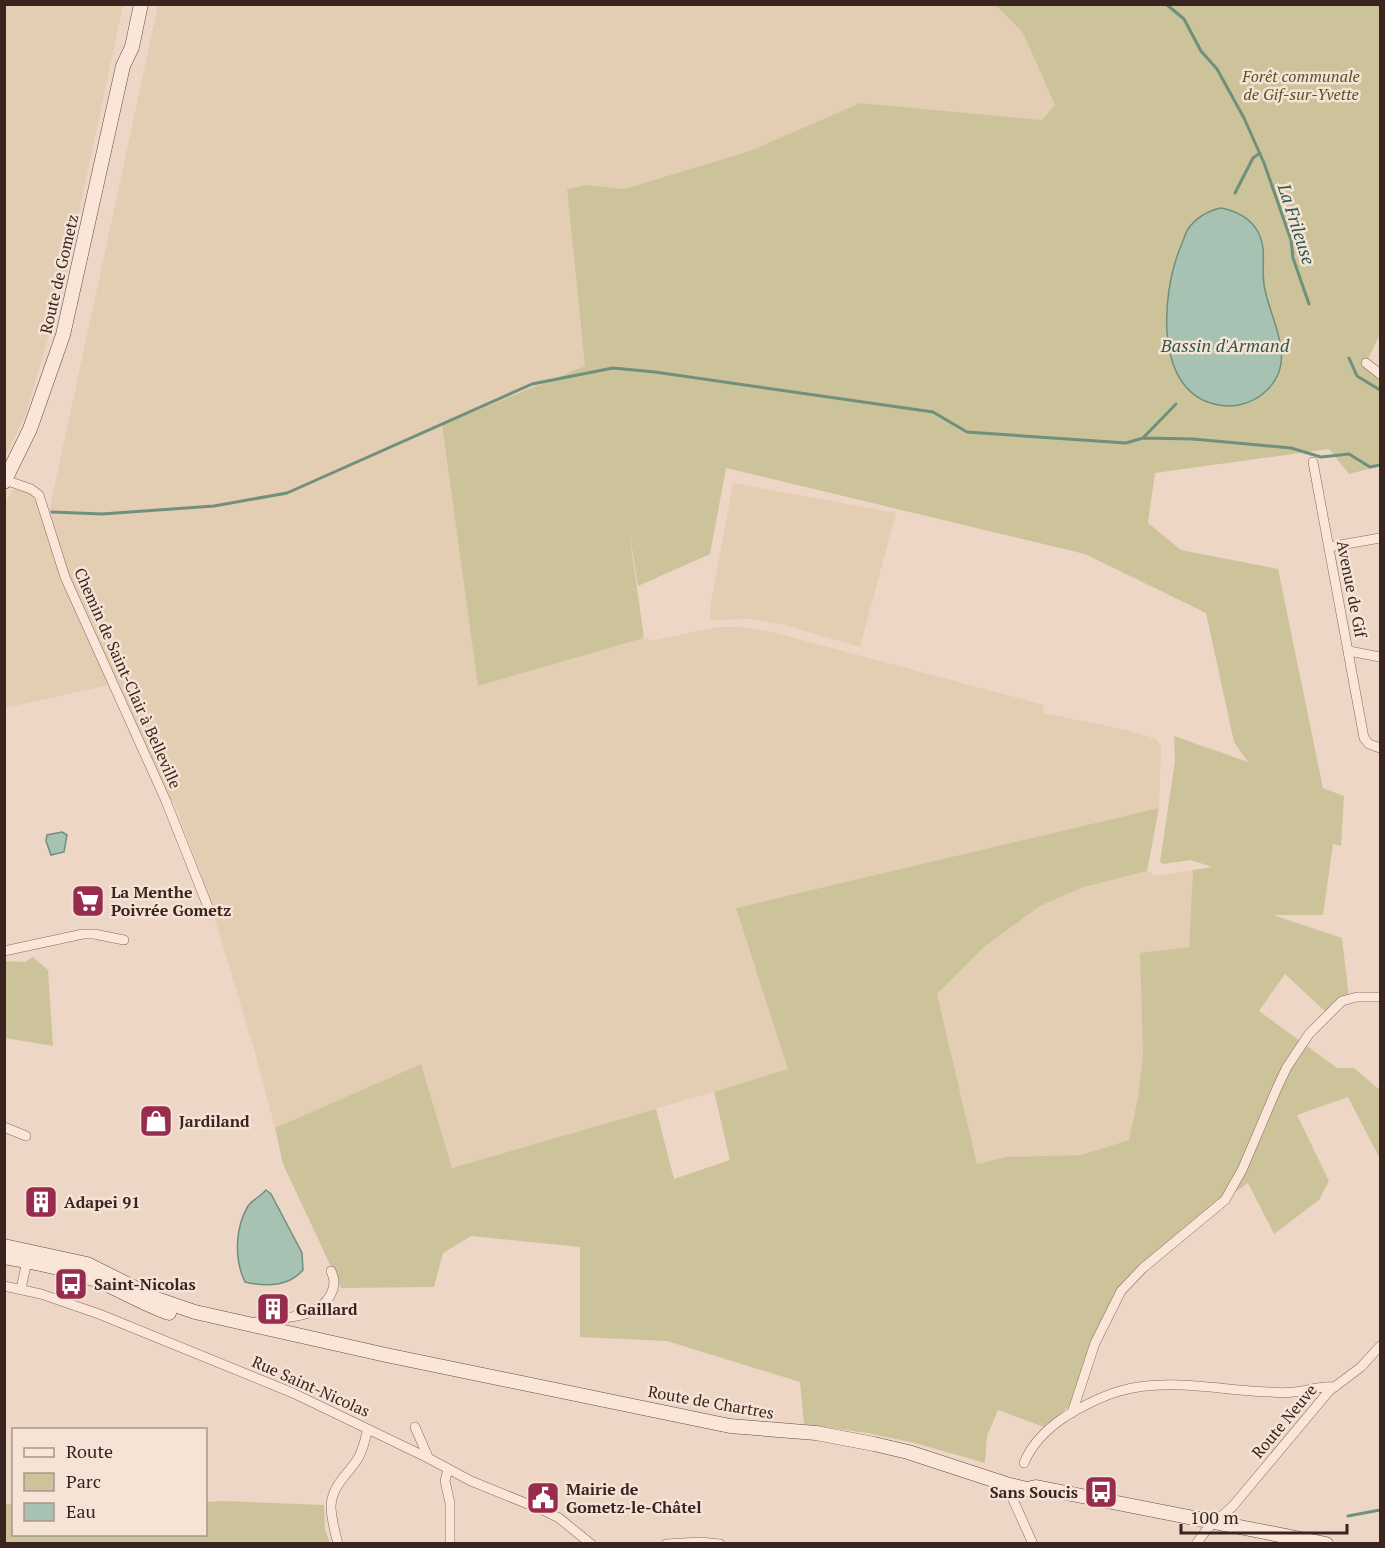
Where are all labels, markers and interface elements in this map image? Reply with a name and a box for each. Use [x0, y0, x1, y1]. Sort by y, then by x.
park label: Forêt communale de Gif-sur-Yvette [1241, 65, 1360, 105]
water label: La Frileuse [1272, 179, 1321, 268]
street label: Route de Gometz [35, 212, 83, 336]
water label: Bassin d'Armand [1160, 333, 1290, 357]
street label: Avenue de Gif [1332, 539, 1372, 641]
street label: Chemin de Saint-Clair à Belleville [69, 564, 187, 792]
place label: La Menthe Poivrée Gometz [111, 881, 231, 921]
supermarket icon: La Menthe Poivrée Gometz [70, 883, 106, 919]
shop icon: Jardiland [138, 1103, 174, 1139]
place label: Jardiland [179, 1110, 250, 1132]
building icon: Adapei 91 [23, 1184, 59, 1220]
place label: Adapei 91 [64, 1191, 140, 1213]
bus stop icon: Saint-Nicolas [53, 1266, 89, 1302]
place label: Saint-Nicolas [94, 1273, 196, 1295]
building icon: Gaillard [255, 1291, 291, 1327]
place label: Gaillard [296, 1298, 358, 1320]
street label: Rue Saint-Nicolas [249, 1350, 373, 1422]
street label: Route Neuve [1246, 1379, 1322, 1463]
street label: Route de Chartres [646, 1380, 776, 1424]
legend [12, 1428, 207, 1536]
text: Route [66, 1439, 113, 1463]
text: Parc [66, 1469, 101, 1493]
bus stop icon: Sans Soucis [1083, 1474, 1119, 1510]
place label: Mairie de Gometz-le-Châtel [566, 1478, 702, 1518]
public building icon: Mairie de Gometz-le-Châtel [525, 1480, 561, 1516]
place label: Sans Soucis [990, 1481, 1078, 1503]
scale bar [1181, 1497, 1348, 1535]
text: Eau [66, 1499, 96, 1523]
text: 100 m [1190, 1505, 1239, 1529]

